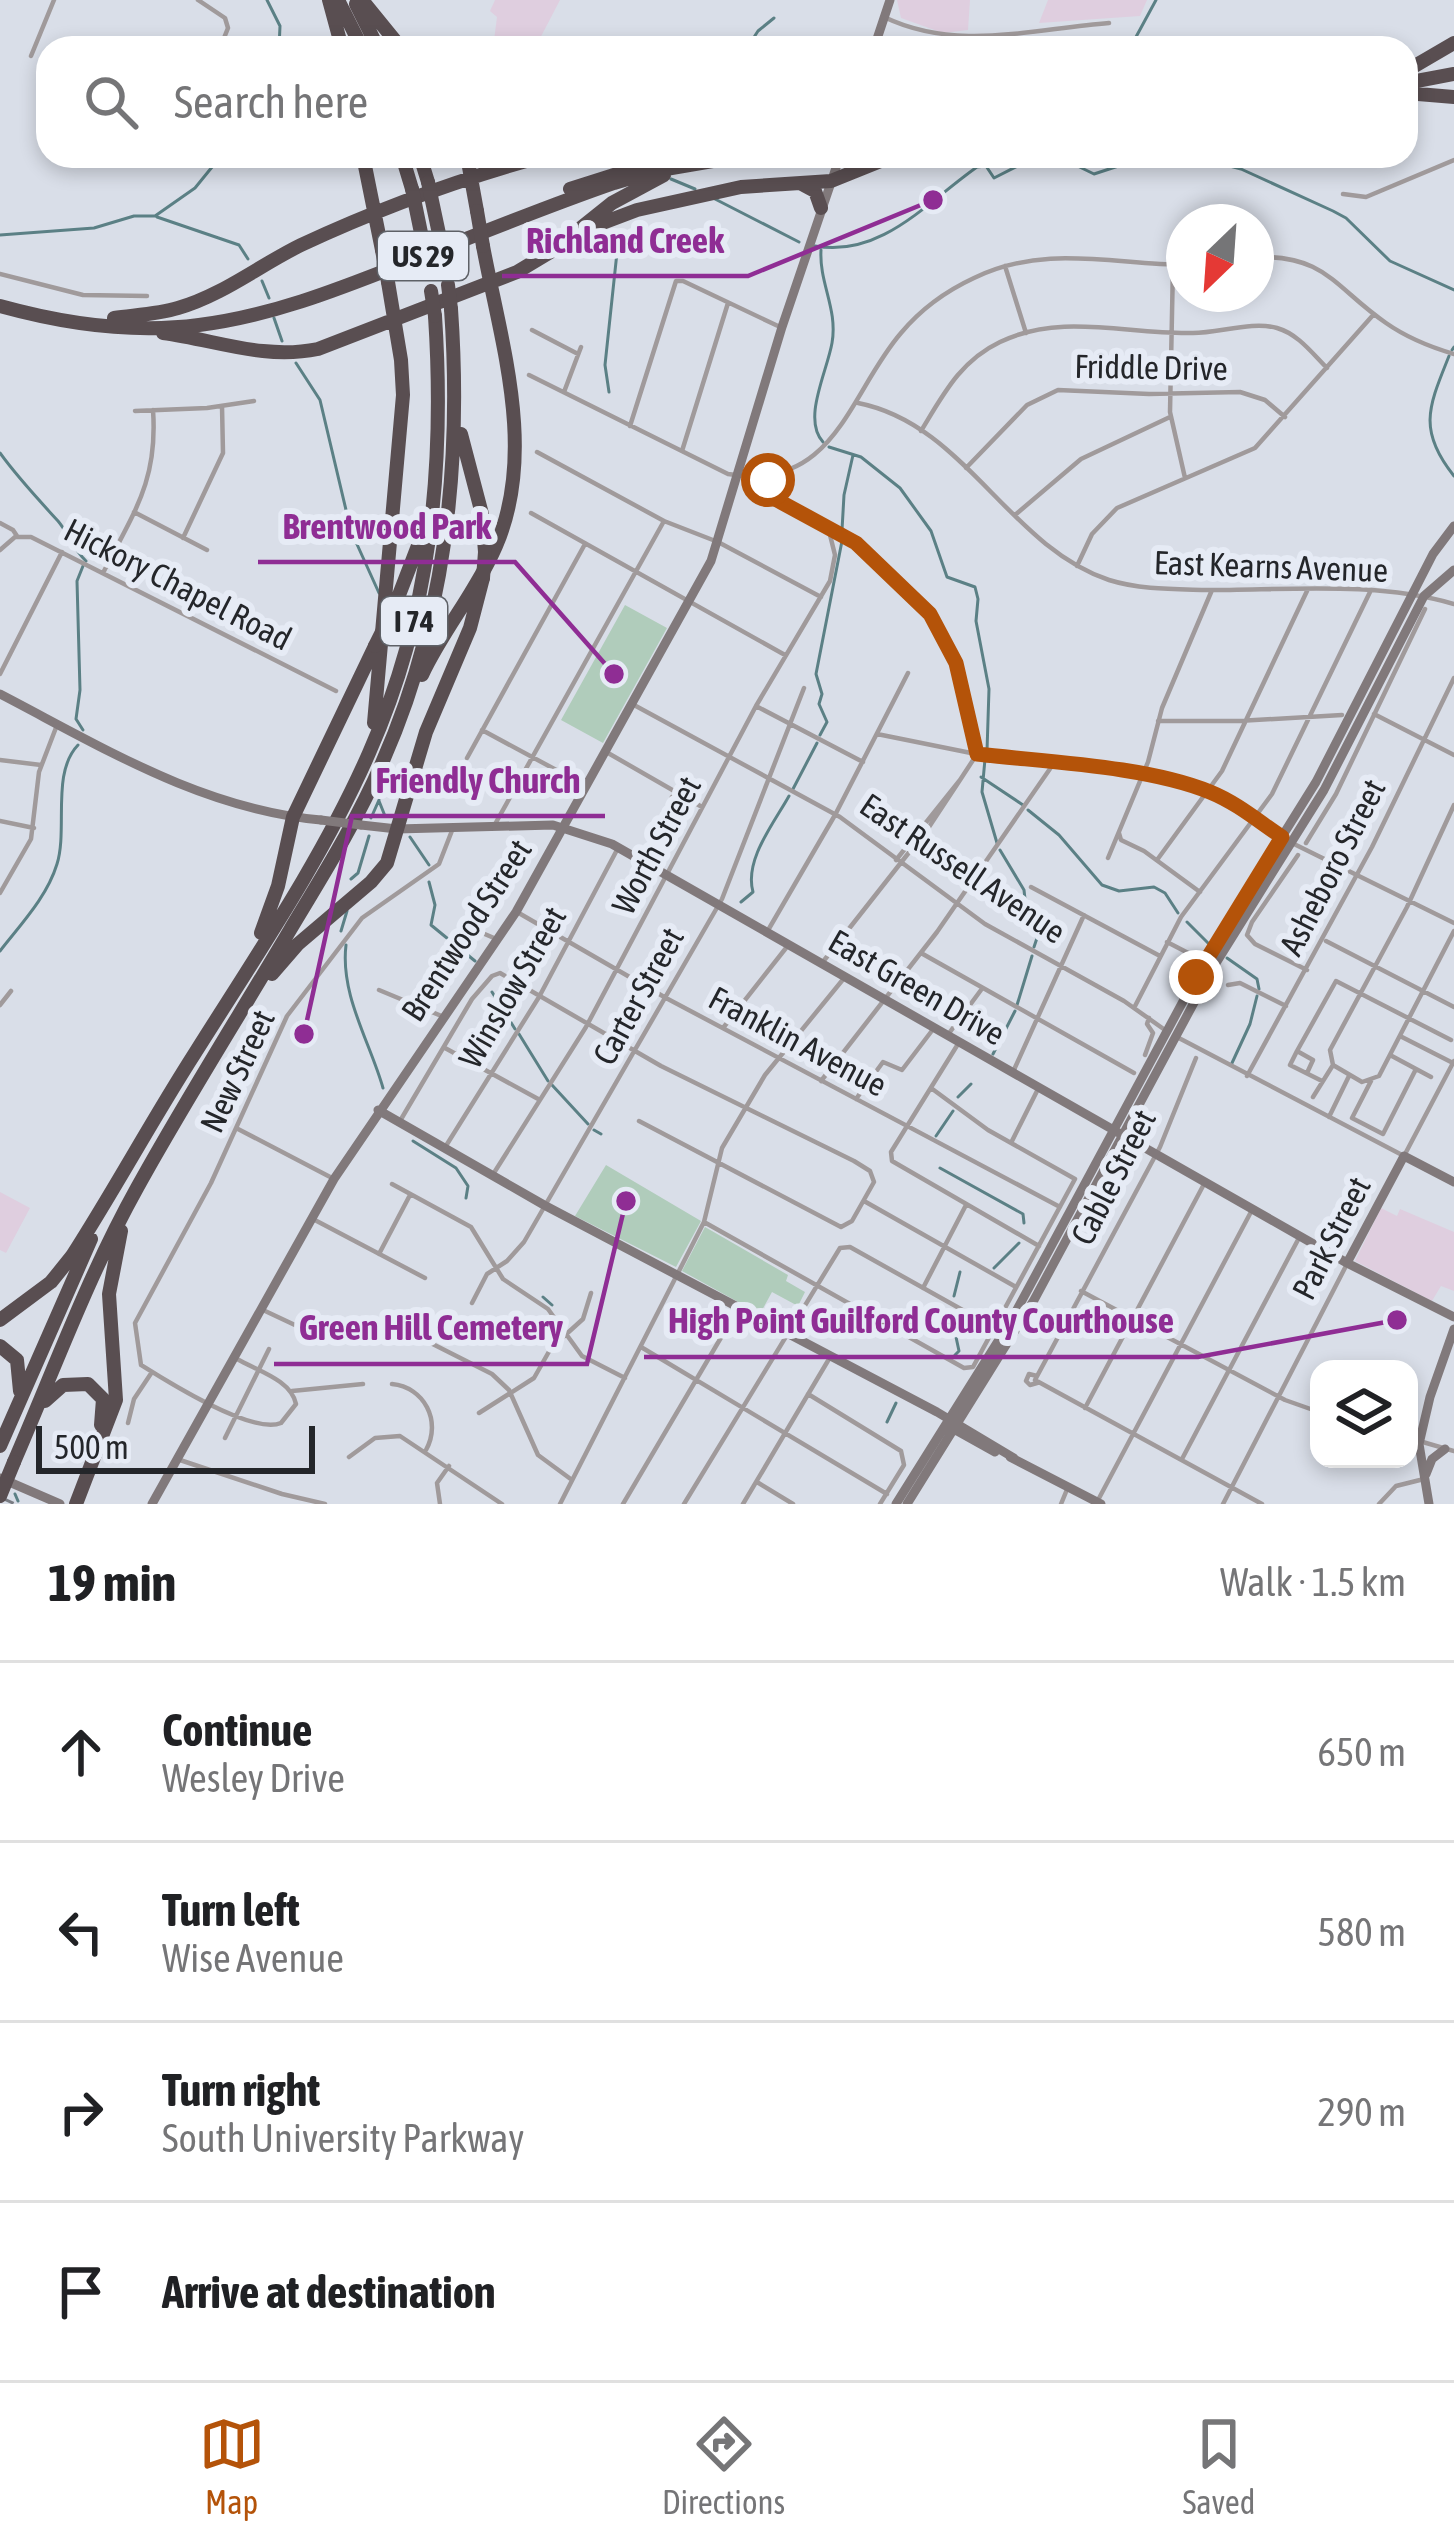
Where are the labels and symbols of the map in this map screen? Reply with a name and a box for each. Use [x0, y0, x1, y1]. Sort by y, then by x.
callout: Richland Creek [502, 204, 748, 276]
north arrow [1166, 204, 1274, 312]
text: Richland Creek [526, 219, 725, 261]
road number: US 29 [378, 232, 468, 280]
street label: Friddle Drive [1074, 347, 1228, 387]
route start [741, 453, 795, 507]
callout: Brentwood Park [258, 490, 515, 562]
text: Brentwood Park [283, 505, 493, 547]
street label: Hickory Chapel Road [58, 510, 298, 658]
street label: East Kearns Avenue [1153, 543, 1389, 589]
road number: I 74 [381, 597, 447, 645]
callout: Friendly Church [352, 744, 605, 816]
text: Friendly Church [376, 759, 580, 801]
street label: Worth Street [604, 770, 708, 920]
street label: Asheboro Street [1271, 773, 1393, 961]
street label: East Russell Avenue [853, 785, 1073, 951]
street label: Brentwood Street [393, 832, 539, 1028]
street label: Winslow Street [451, 900, 573, 1074]
street label: Carter Street [585, 921, 691, 1071]
street label: East Green Drive [822, 921, 1012, 1053]
route end [1169, 950, 1223, 1004]
street label: Franklin Avenue [703, 978, 893, 1104]
street label: New Street [192, 1004, 282, 1138]
street label: Cable Street [1063, 1103, 1163, 1251]
street label: Park Street [1284, 1171, 1378, 1305]
callout: High Point Guilford County Courthouse [644, 1285, 1198, 1357]
callout: Green Hill Cemetery [274, 1292, 587, 1364]
text: High Point Guilford County Courthouse [668, 1299, 1174, 1341]
text: Green Hill Cemetery [299, 1306, 563, 1348]
scale bar [36, 1420, 315, 1473]

